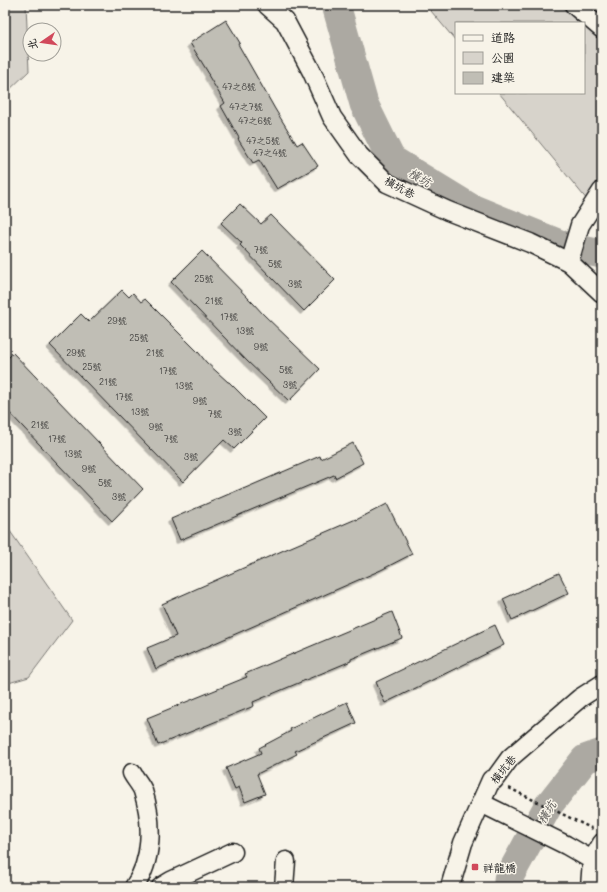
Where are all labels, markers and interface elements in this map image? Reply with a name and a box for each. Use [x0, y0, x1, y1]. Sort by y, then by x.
north arrow [22, 22, 62, 62]
legend [455, 22, 585, 94]
text: 道路 [491, 29, 515, 45]
text: 北 [23, 37, 40, 51]
text: 公園 [491, 49, 515, 65]
text: 建築 [491, 69, 515, 85]
house number: 47之8號 [222, 81, 256, 92]
house number: 47之7號 [229, 101, 263, 112]
house number: 47之6號 [238, 115, 272, 126]
house number: 47之5號 [246, 135, 280, 146]
house number: 47之4號 [253, 147, 287, 158]
water label: 橫坑 [406, 164, 436, 191]
street label: 橫坑巷 [382, 172, 418, 202]
house number: 7號 [254, 244, 268, 255]
house number: 5號 [268, 258, 282, 269]
house number: 25號 [194, 273, 214, 284]
house number: 3號 [288, 278, 302, 289]
house number: 21號 [205, 295, 223, 306]
house number: 17號 [220, 311, 238, 322]
house number: 29號 [107, 315, 127, 326]
house number: 13號 [236, 325, 254, 336]
house number: 25號 [129, 332, 149, 343]
house number: 9號 [254, 341, 268, 352]
house number: 29號 [66, 347, 86, 358]
house number: 21號 [146, 347, 164, 358]
house number: 25號 [82, 361, 102, 372]
house number: 5號 [279, 364, 293, 375]
house number: 17號 [159, 365, 177, 376]
house number: 21號 [99, 376, 117, 387]
house number: 3號 [283, 379, 297, 390]
house number: 13號 [175, 380, 193, 391]
house number: 17號 [115, 391, 133, 402]
house number: 9號 [193, 395, 207, 406]
house number: 13號 [131, 406, 149, 417]
house number: 7號 [208, 408, 222, 419]
house number: 21號 [31, 419, 49, 430]
house number: 9號 [149, 421, 163, 432]
house number: 3號 [228, 426, 242, 437]
house number: 17號 [48, 433, 66, 444]
house number: 7號 [164, 433, 178, 444]
house number: 13號 [64, 448, 82, 459]
house number: 3號 [184, 451, 198, 462]
house number: 9號 [82, 463, 96, 474]
house number: 5號 [98, 477, 112, 488]
house number: 3號 [112, 491, 126, 502]
street label: 橫坑巷 [487, 751, 519, 787]
water label: 橫坑 [533, 796, 560, 826]
place label: 祥龍橋 [483, 860, 516, 875]
marker: 祥龍橋 [470, 862, 480, 872]

